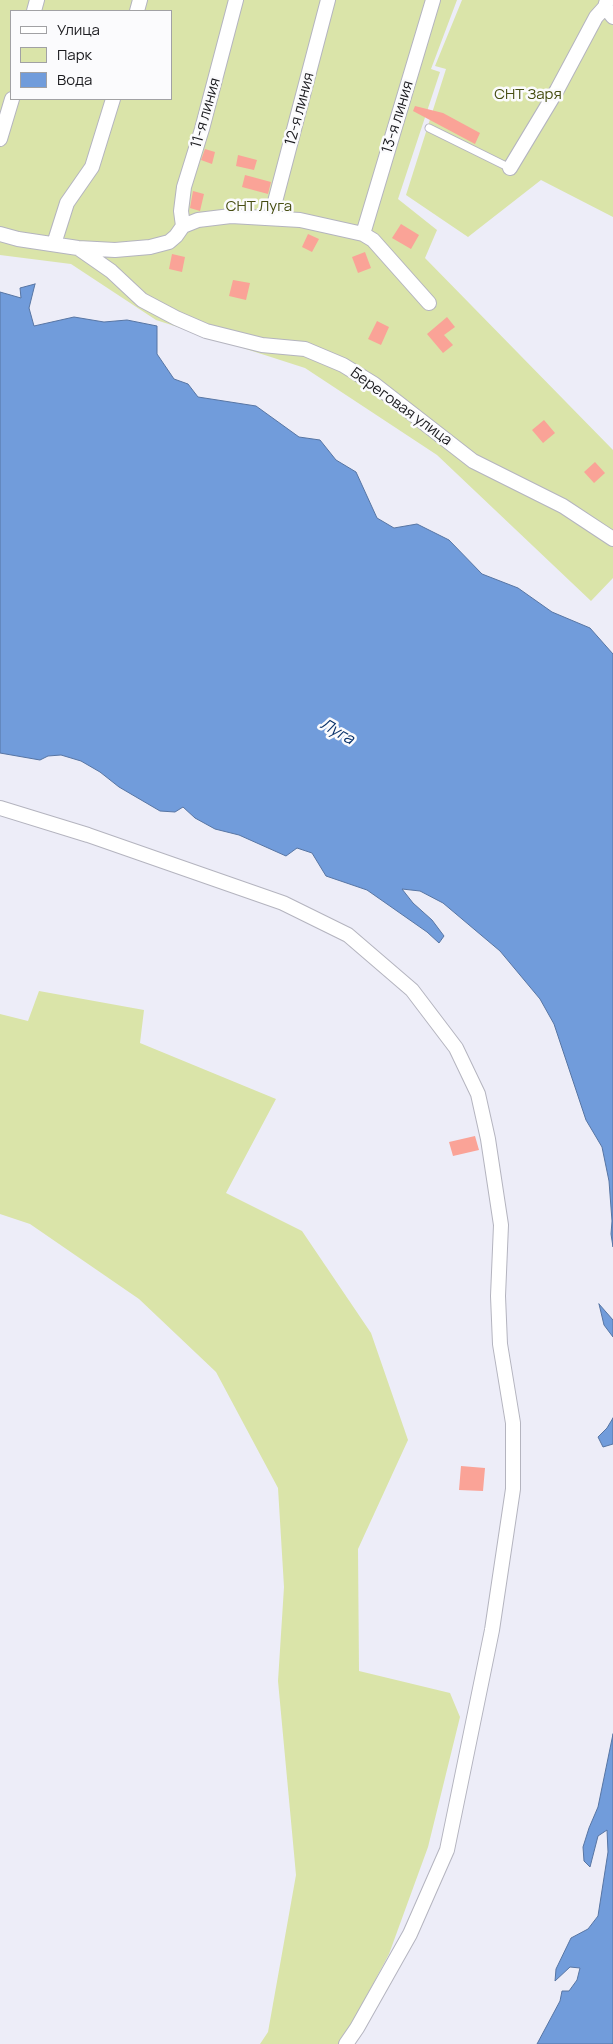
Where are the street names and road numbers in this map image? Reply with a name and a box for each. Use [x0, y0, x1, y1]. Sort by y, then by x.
street label: 12-я линия [282, 71, 318, 147]
street label: 11-я линия [187, 76, 225, 150]
street label: 13-я линия [378, 79, 418, 155]
street label: Береговая улица [347, 364, 455, 450]

